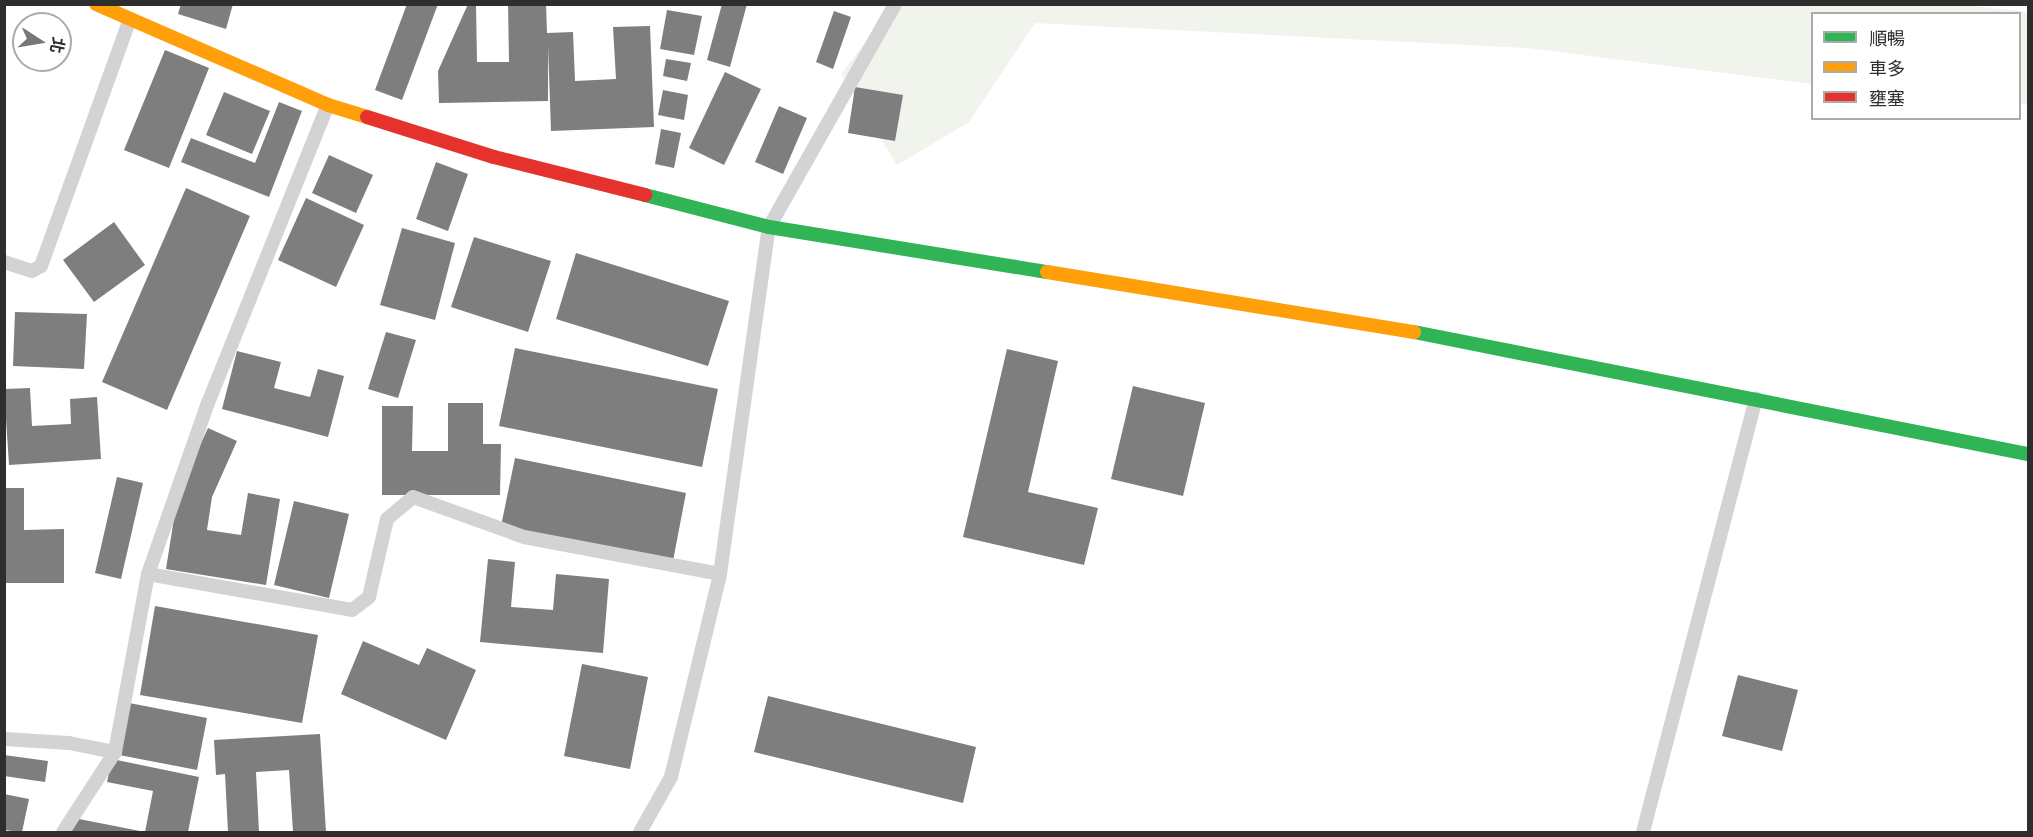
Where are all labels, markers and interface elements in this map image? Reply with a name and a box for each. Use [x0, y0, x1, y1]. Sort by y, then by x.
north arrow [12, 12, 72, 72]
legend [1811, 12, 2021, 120]
text: 順暢 [1869, 27, 1905, 49]
text: 北 [47, 36, 69, 55]
text: 車多 [1869, 57, 1905, 79]
text: 壅塞 [1869, 87, 1905, 109]

